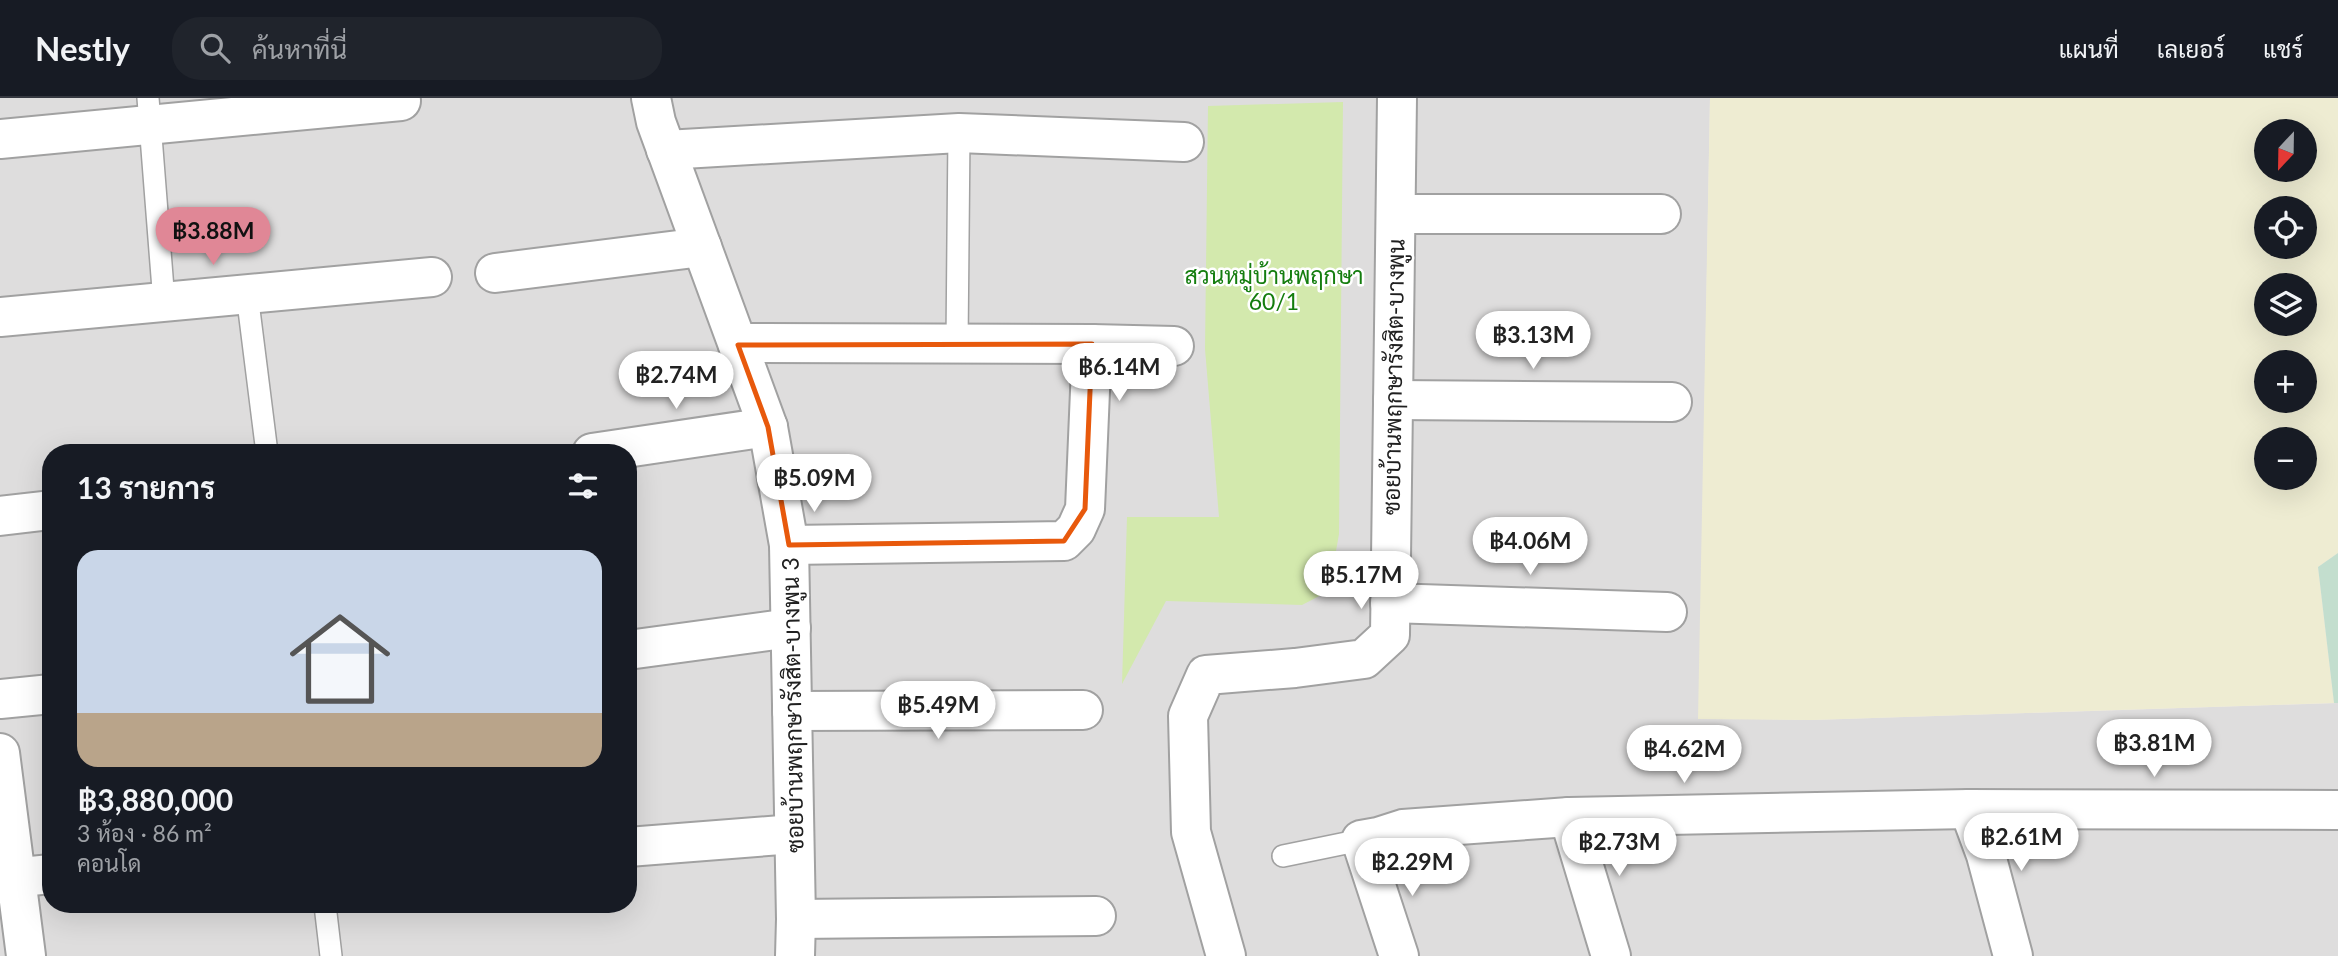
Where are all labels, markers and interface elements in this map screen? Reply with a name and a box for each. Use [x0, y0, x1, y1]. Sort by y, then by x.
search box [172, 17, 662, 80]
text: Nestly [35, 28, 130, 68]
icon: search [196, 29, 234, 67]
text: ค้นหาที่นี่ [252, 33, 347, 65]
text: แผนที่ [2059, 34, 2119, 63]
text: เลเยอร์ [2157, 34, 2225, 63]
text: แชร์ [2263, 34, 2303, 63]
north arrow [2254, 119, 2317, 182]
map controls [2254, 119, 2317, 490]
button: locate [2254, 196, 2317, 259]
pin: ฿3.88M [156, 208, 270, 267]
text: ฿3.88M [172, 216, 254, 244]
street label: ซอยบ้านพฤกษารังสิต-บางพูน [1377, 239, 1413, 516]
park label: สวนหมู่บ้านพฤกษา 60/1 [1184, 261, 1364, 315]
button: layers [2254, 273, 2317, 336]
pin: ฿3.13M [1476, 312, 1590, 371]
text: ฿3.13M [1492, 320, 1574, 348]
pin: ฿6.14M [1062, 344, 1176, 403]
button: + [2254, 350, 2317, 413]
pin: ฿2.74M [619, 352, 733, 411]
text: ฿6.14M [1078, 352, 1160, 380]
text: ฿2.74M [635, 360, 717, 388]
button: − [2254, 427, 2317, 490]
pin: ฿5.09M [757, 454, 871, 514]
text: ฿5.09M [773, 463, 855, 491]
icon: filters [564, 467, 602, 505]
text: 13 รายการ [77, 469, 215, 505]
pin: ฿4.06M [1473, 518, 1587, 577]
text: ฿4.06M [1489, 526, 1571, 554]
pin: ฿5.17M [1304, 552, 1418, 611]
street label: ซอยบ้านพฤกษารังสิต-บางพูน 3 [775, 557, 813, 853]
text: ฿5.17M [1320, 560, 1402, 588]
icon: home [277, 596, 403, 722]
pin: ฿5.49M [881, 682, 995, 741]
text: ฿5.49M [897, 690, 979, 718]
pin: ฿3.81M [2097, 720, 2211, 779]
pin: ฿4.62M [1627, 726, 1741, 785]
text: ฿3.81M [2113, 728, 2195, 756]
text: ฿4.62M [1643, 734, 1725, 762]
text: ฿3,880,000 [77, 781, 233, 817]
pin: ฿2.61M [1964, 814, 2078, 873]
pin: ฿2.73M [1562, 818, 1676, 878]
text: 3 ห้อง · 86 m² [77, 819, 212, 847]
text: ฿2.61M [1980, 822, 2062, 850]
text: ฿2.73M [1578, 827, 1660, 855]
pin: ฿2.29M [1355, 838, 1469, 898]
text: ฿2.29M [1371, 847, 1453, 875]
text: คอนโด [77, 849, 141, 877]

